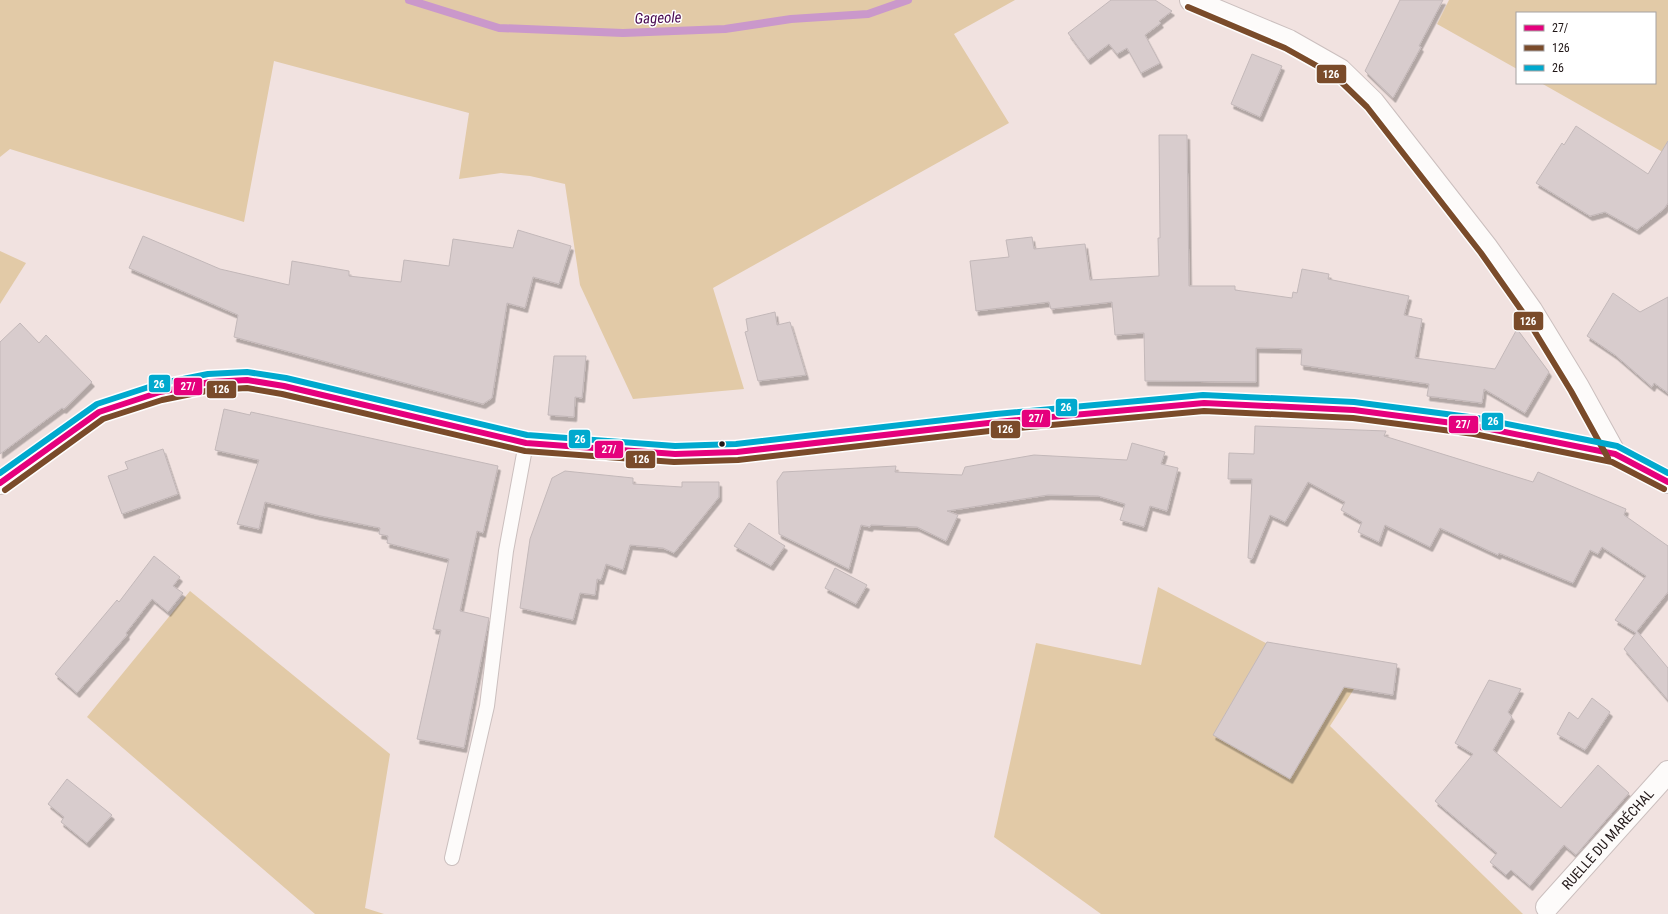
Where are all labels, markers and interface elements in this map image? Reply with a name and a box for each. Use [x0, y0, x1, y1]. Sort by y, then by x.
water label: Gageole [634, 8, 682, 28]
legend [1516, 12, 1656, 84]
text: 27/ [1552, 21, 1569, 35]
text: 126 [1552, 41, 1570, 55]
text: 26 [1552, 61, 1564, 75]
line badge: 126 [1316, 64, 1347, 84]
text: 126 [1323, 68, 1340, 81]
line badge: 126 [1513, 311, 1544, 331]
text: 126 [1520, 315, 1537, 328]
line badge: 26 [148, 374, 171, 393]
line badge: 27/ [173, 377, 203, 396]
text: 26 [153, 378, 165, 391]
text: 27/ [181, 380, 196, 393]
line badge: 126 [206, 380, 237, 399]
text: 126 [213, 383, 230, 396]
line badge: 26 [1055, 398, 1078, 417]
text: 26 [1060, 401, 1072, 414]
line badge: 27/ [1021, 409, 1051, 428]
text: 27/ [1029, 412, 1044, 425]
line badge: 26 [1481, 412, 1504, 431]
line badge: 27/ [1448, 415, 1479, 434]
text: 26 [1487, 415, 1499, 428]
text: 27/ [1456, 418, 1471, 431]
line badge: 126 [990, 420, 1021, 439]
text: 126 [997, 423, 1014, 436]
line badge: 26 [568, 429, 591, 449]
text: 26 [574, 433, 586, 446]
unlabelled marker [717, 439, 727, 449]
line badge: 27/ [594, 440, 624, 459]
text: 27/ [602, 443, 617, 456]
line badge: 126 [625, 450, 656, 469]
text: 126 [633, 453, 650, 466]
street label: RUELLE DU MARÉCHAL [1559, 785, 1657, 893]

